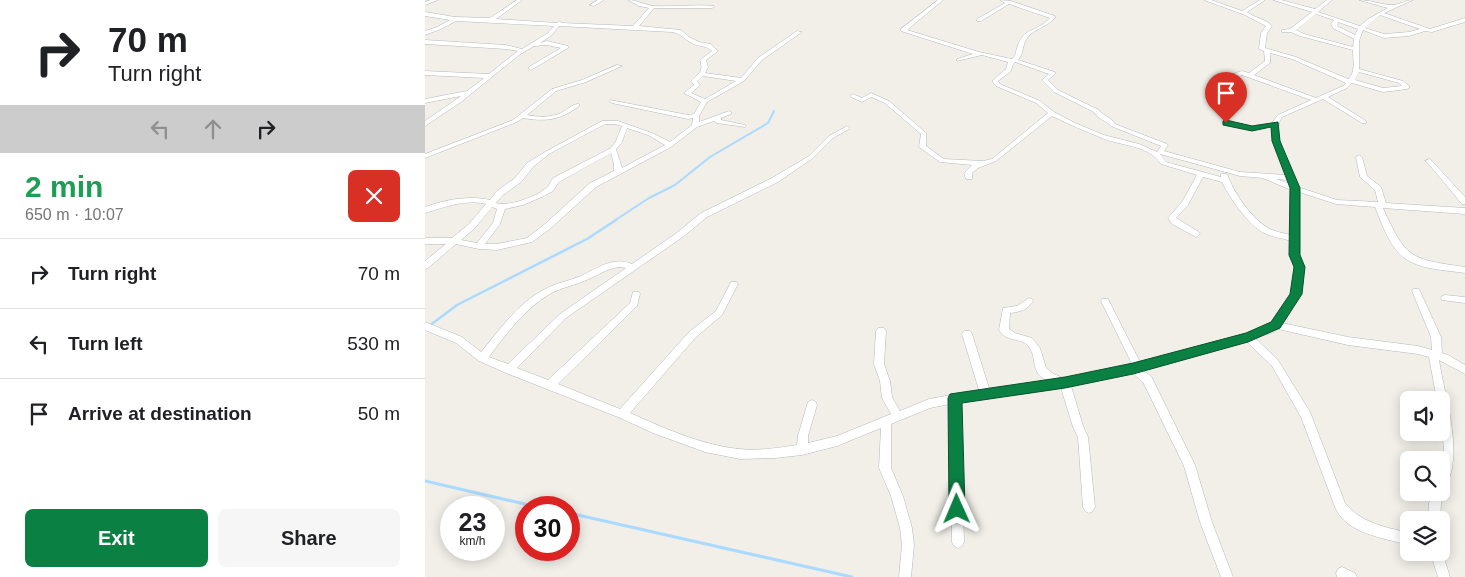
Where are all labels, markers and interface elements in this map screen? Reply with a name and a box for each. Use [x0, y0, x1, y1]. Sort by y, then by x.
icon: right [25, 20, 90, 85]
text: 70 m [108, 20, 188, 59]
text: Turn right [108, 61, 201, 86]
pin [1205, 72, 1247, 123]
icon: arrive [1212, 79, 1240, 107]
icon: left [146, 115, 174, 143]
icon: ahead [199, 115, 227, 143]
icon: right [252, 115, 280, 143]
text: 2 min [25, 170, 103, 203]
button: close [348, 170, 400, 222]
text: 650 m · 10:07 [25, 206, 124, 223]
icon: right [25, 260, 53, 288]
text: Turn right [68, 263, 156, 284]
text: 70 m [358, 263, 400, 284]
icon: left [25, 330, 53, 358]
text: Turn left [68, 333, 143, 354]
text: 530 m [347, 333, 400, 354]
map controls [1400, 391, 1450, 561]
button: sound [1400, 391, 1450, 441]
icon: arrive [25, 400, 53, 428]
text: Arrive at destination [68, 403, 252, 424]
text: 50 m [358, 403, 400, 424]
button: search [1400, 451, 1450, 501]
position arrow [930, 482, 982, 534]
speed limit sign: 30 [515, 496, 580, 561]
text: 23 [459, 508, 486, 536]
button: Exit [25, 509, 208, 567]
button: Share [218, 509, 400, 567]
button: layers [1400, 511, 1450, 561]
text: km/h [459, 534, 486, 548]

